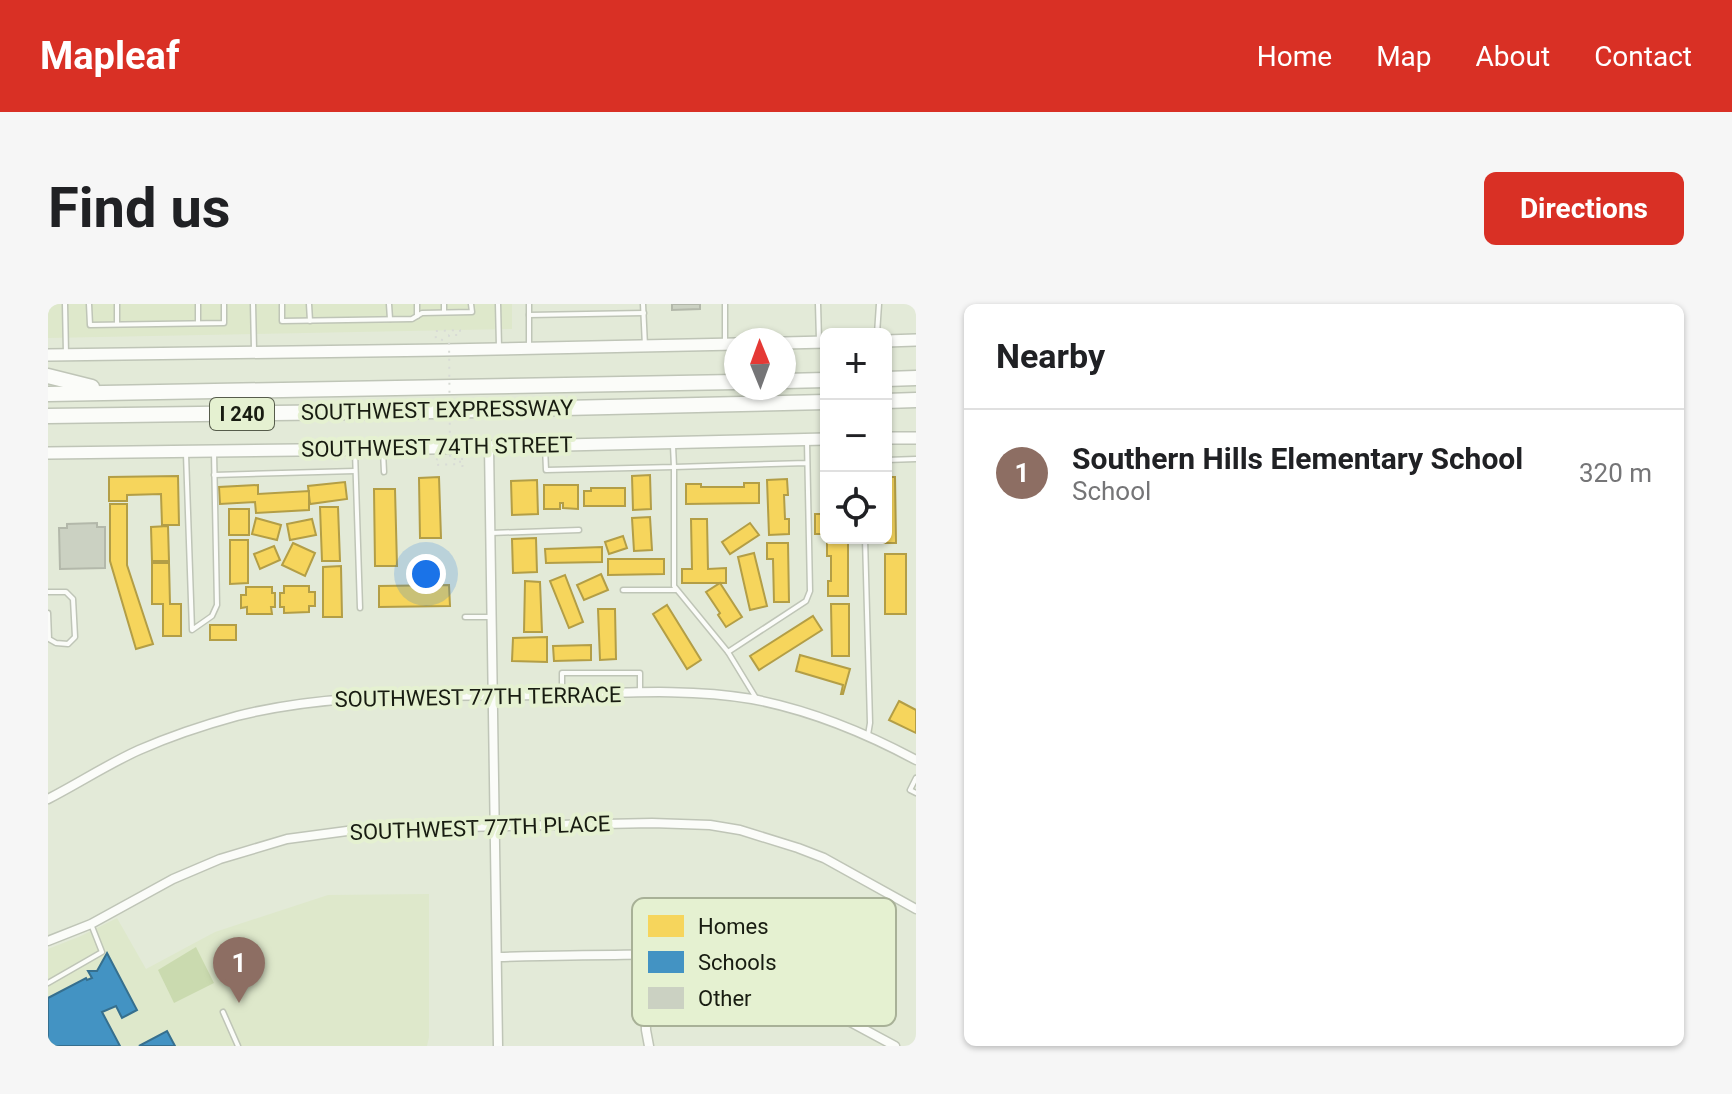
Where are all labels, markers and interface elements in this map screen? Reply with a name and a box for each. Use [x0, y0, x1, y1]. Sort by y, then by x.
text: Mapleaf [40, 34, 180, 78]
text: Home [1257, 40, 1332, 73]
text: Map [1376, 40, 1432, 73]
text: About [1476, 40, 1550, 73]
text: Contact [1594, 40, 1692, 73]
button: Directions [1484, 172, 1684, 245]
text: Find us [48, 175, 231, 241]
north arrow [724, 328, 796, 400]
map controls [820, 328, 892, 544]
button: + [820, 328, 892, 400]
text: Nearby [996, 336, 1105, 376]
street label: SOUTHWEST EXPRESSWAY [301, 395, 574, 425]
road number: I 240 [210, 398, 274, 430]
button: − [820, 400, 892, 472]
street label: SOUTHWEST 74TH STREET [301, 432, 573, 462]
text: Southern Hills Elementary School [1072, 441, 1523, 476]
text: 1 [1015, 458, 1029, 488]
text: 320 m [1579, 458, 1652, 488]
button: locate [820, 472, 892, 544]
text: School [1072, 476, 1151, 506]
your location [406, 554, 446, 594]
street label: SOUTHWEST 77TH TERRACE [334, 682, 622, 712]
street label: SOUTHWEST 77TH PLACE [349, 811, 611, 845]
legend [632, 898, 896, 1026]
text: Homes [698, 914, 769, 939]
pin: 1 [213, 937, 265, 1003]
text: Schools [698, 950, 777, 975]
text: Other [698, 986, 752, 1011]

